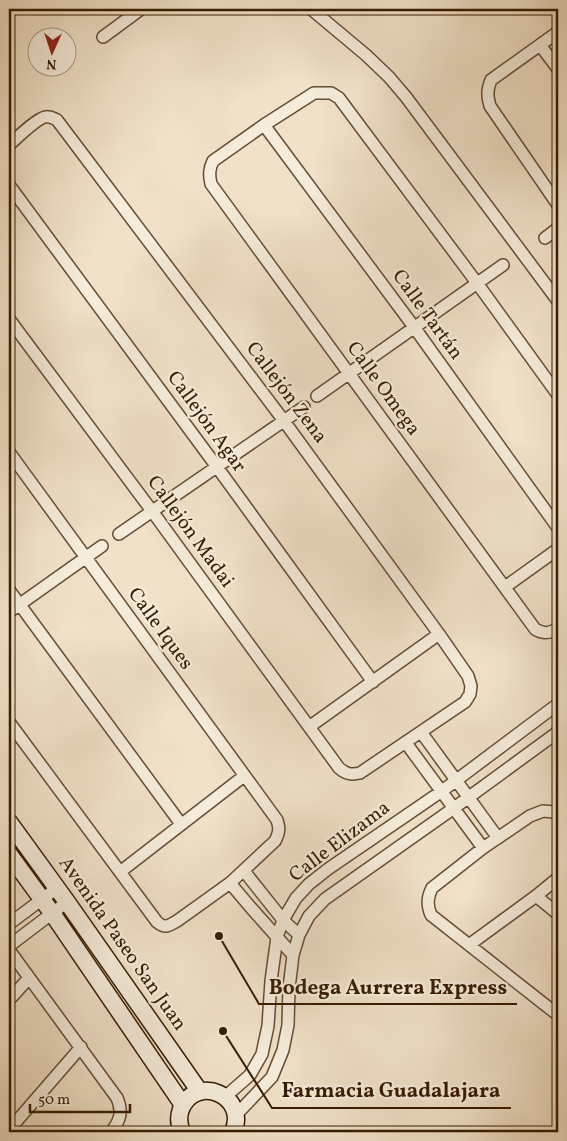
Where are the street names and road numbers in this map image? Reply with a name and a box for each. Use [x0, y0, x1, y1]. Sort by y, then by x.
street label: Calle Tartán [385, 264, 469, 366]
street label: Callejón Zena [238, 336, 334, 450]
street label: Calle Omega [339, 336, 427, 442]
street label: Callejón Agar [160, 365, 252, 479]
street label: Callejón Madai [140, 470, 240, 594]
street label: Calle Iques [121, 582, 199, 676]
street label: Calle Elizama [284, 795, 396, 889]
street label: Avenida Paseo San Juan [51, 851, 193, 1037]

